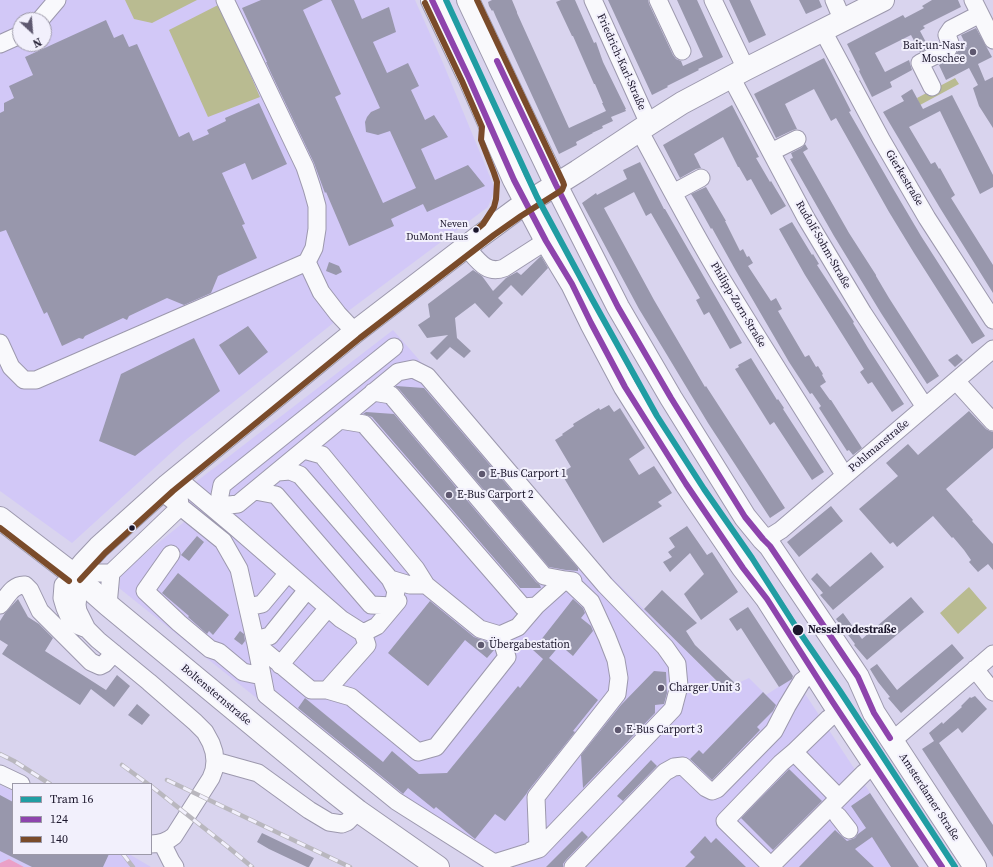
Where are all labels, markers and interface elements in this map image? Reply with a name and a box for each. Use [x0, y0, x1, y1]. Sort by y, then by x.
north arrow [12, 12, 52, 52]
street label: Friedrich-Karl-Straße [594, 12, 648, 112]
text: N [30, 34, 44, 51]
place label: Bait-un-Nasr Moschee [903, 39, 965, 65]
marker: Bait-un-Nasr Moschee [968, 47, 978, 57]
street label: Gierkestraße [882, 148, 926, 208]
street label: Rudolf-Sohm-Straße [793, 199, 853, 291]
place label: Neven DuMont Haus [406, 218, 468, 242]
marker: Neven DuMont Haus [471, 225, 481, 235]
street label: Philipp-Zorn-Straße [707, 260, 769, 350]
street label: Pohlmanstraße [846, 417, 912, 475]
place label: E-Bus Carport 1 [490, 467, 567, 481]
marker: E-Bus Carport 1 [477, 469, 487, 479]
place label: E-Bus Carport 2 [457, 488, 534, 502]
marker: E-Bus Carport 2 [444, 490, 454, 500]
unlabelled marker [127, 523, 137, 533]
marker: Nesselrodestraße [791, 623, 805, 637]
place label: Nesselrodestraße [808, 623, 897, 637]
place label: Übergabestation [489, 638, 570, 652]
marker: Übergabestation [476, 640, 486, 650]
street label: Boltensternstraße [178, 662, 254, 728]
place label: Charger Unit 3 [669, 681, 740, 695]
marker: Charger Unit 3 [656, 683, 666, 693]
place label: E-Bus Carport 3 [626, 723, 703, 737]
marker: E-Bus Carport 3 [613, 725, 623, 735]
street label: Amsterdamer Straße [896, 751, 962, 843]
legend [12, 783, 152, 855]
text: Tram 16 [50, 791, 94, 807]
text: 124 [50, 811, 68, 827]
text: 140 [50, 831, 68, 847]

